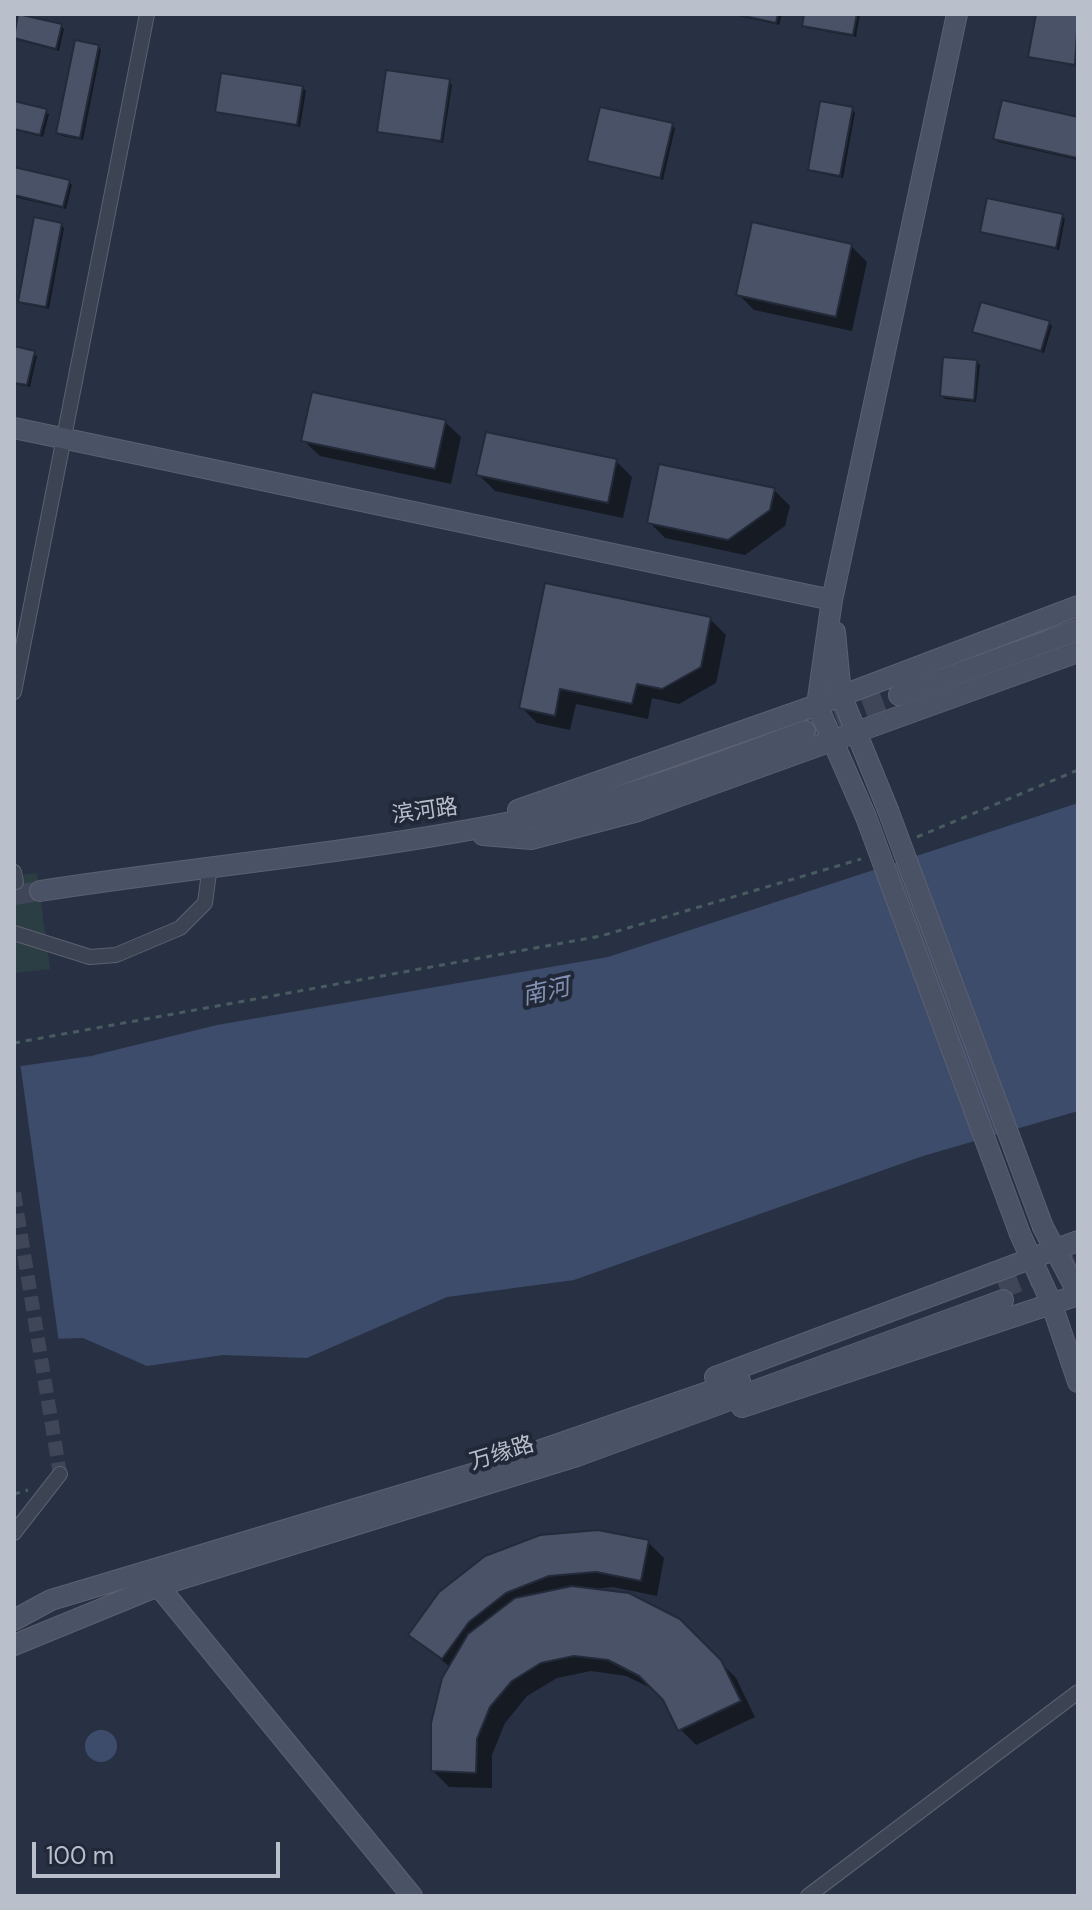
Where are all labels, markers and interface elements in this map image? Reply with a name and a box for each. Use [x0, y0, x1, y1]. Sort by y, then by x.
street label: 滨河路 [390, 794, 460, 830]
water label: 南河 [519, 974, 573, 1012]
street label: 万缘路 [467, 1432, 537, 1476]
scale bar [36, 1826, 284, 1876]
text: 100 m [46, 1840, 114, 1871]

